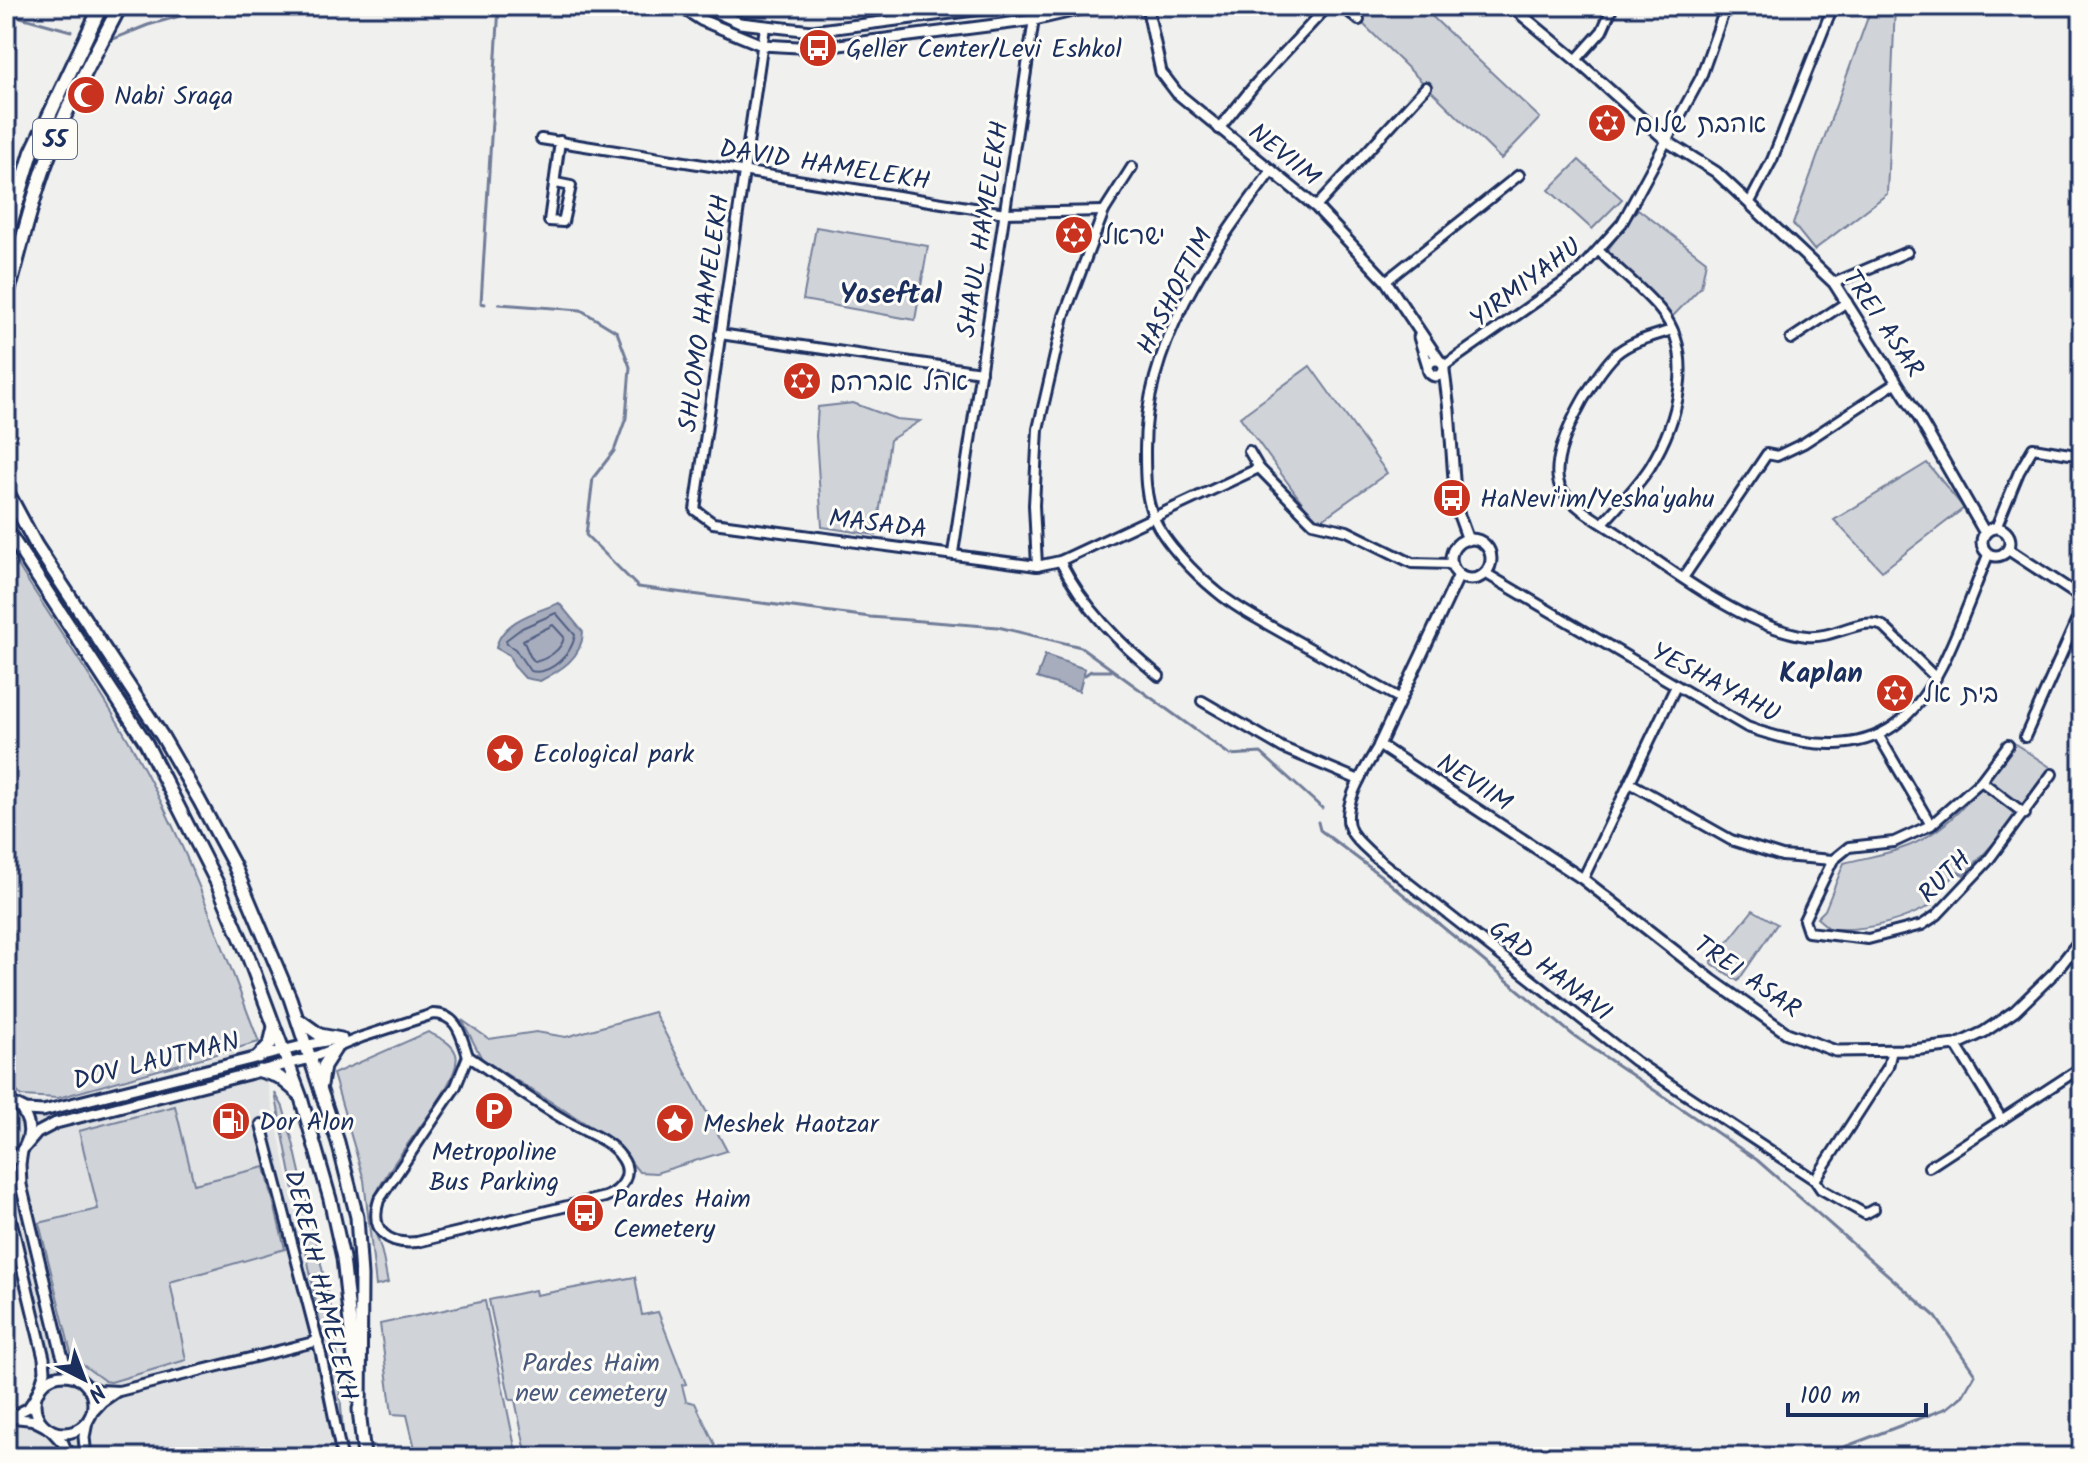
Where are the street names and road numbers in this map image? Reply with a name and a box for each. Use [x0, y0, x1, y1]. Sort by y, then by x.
street label: NEVIIM [1238, 113, 1330, 198]
street label: SHAUL HAMELEKH [946, 118, 1022, 340]
road number: 55 [33, 119, 77, 159]
street label: DAVID HAMELEKH [716, 129, 933, 203]
street label: SHLOMO HAMELEKH [668, 192, 742, 435]
street label: HASHOFTIM [1126, 221, 1226, 362]
street label: YIRMIYAHU [1461, 228, 1591, 340]
street label: TREI ASAR [1830, 261, 1934, 387]
street label: MASADA [826, 498, 929, 552]
street label: YESHAYAHU [1643, 632, 1787, 735]
street label: NEVIIM [1428, 743, 1521, 824]
street label: RUTH [1909, 841, 1982, 914]
street label: GAD HANAVI [1479, 910, 1621, 1034]
street label: TREI ASAR [1684, 925, 1809, 1030]
street label: DOV LAUTMAN [69, 1021, 244, 1103]
street label: DEREKH HAMELEKH [271, 1166, 369, 1405]

